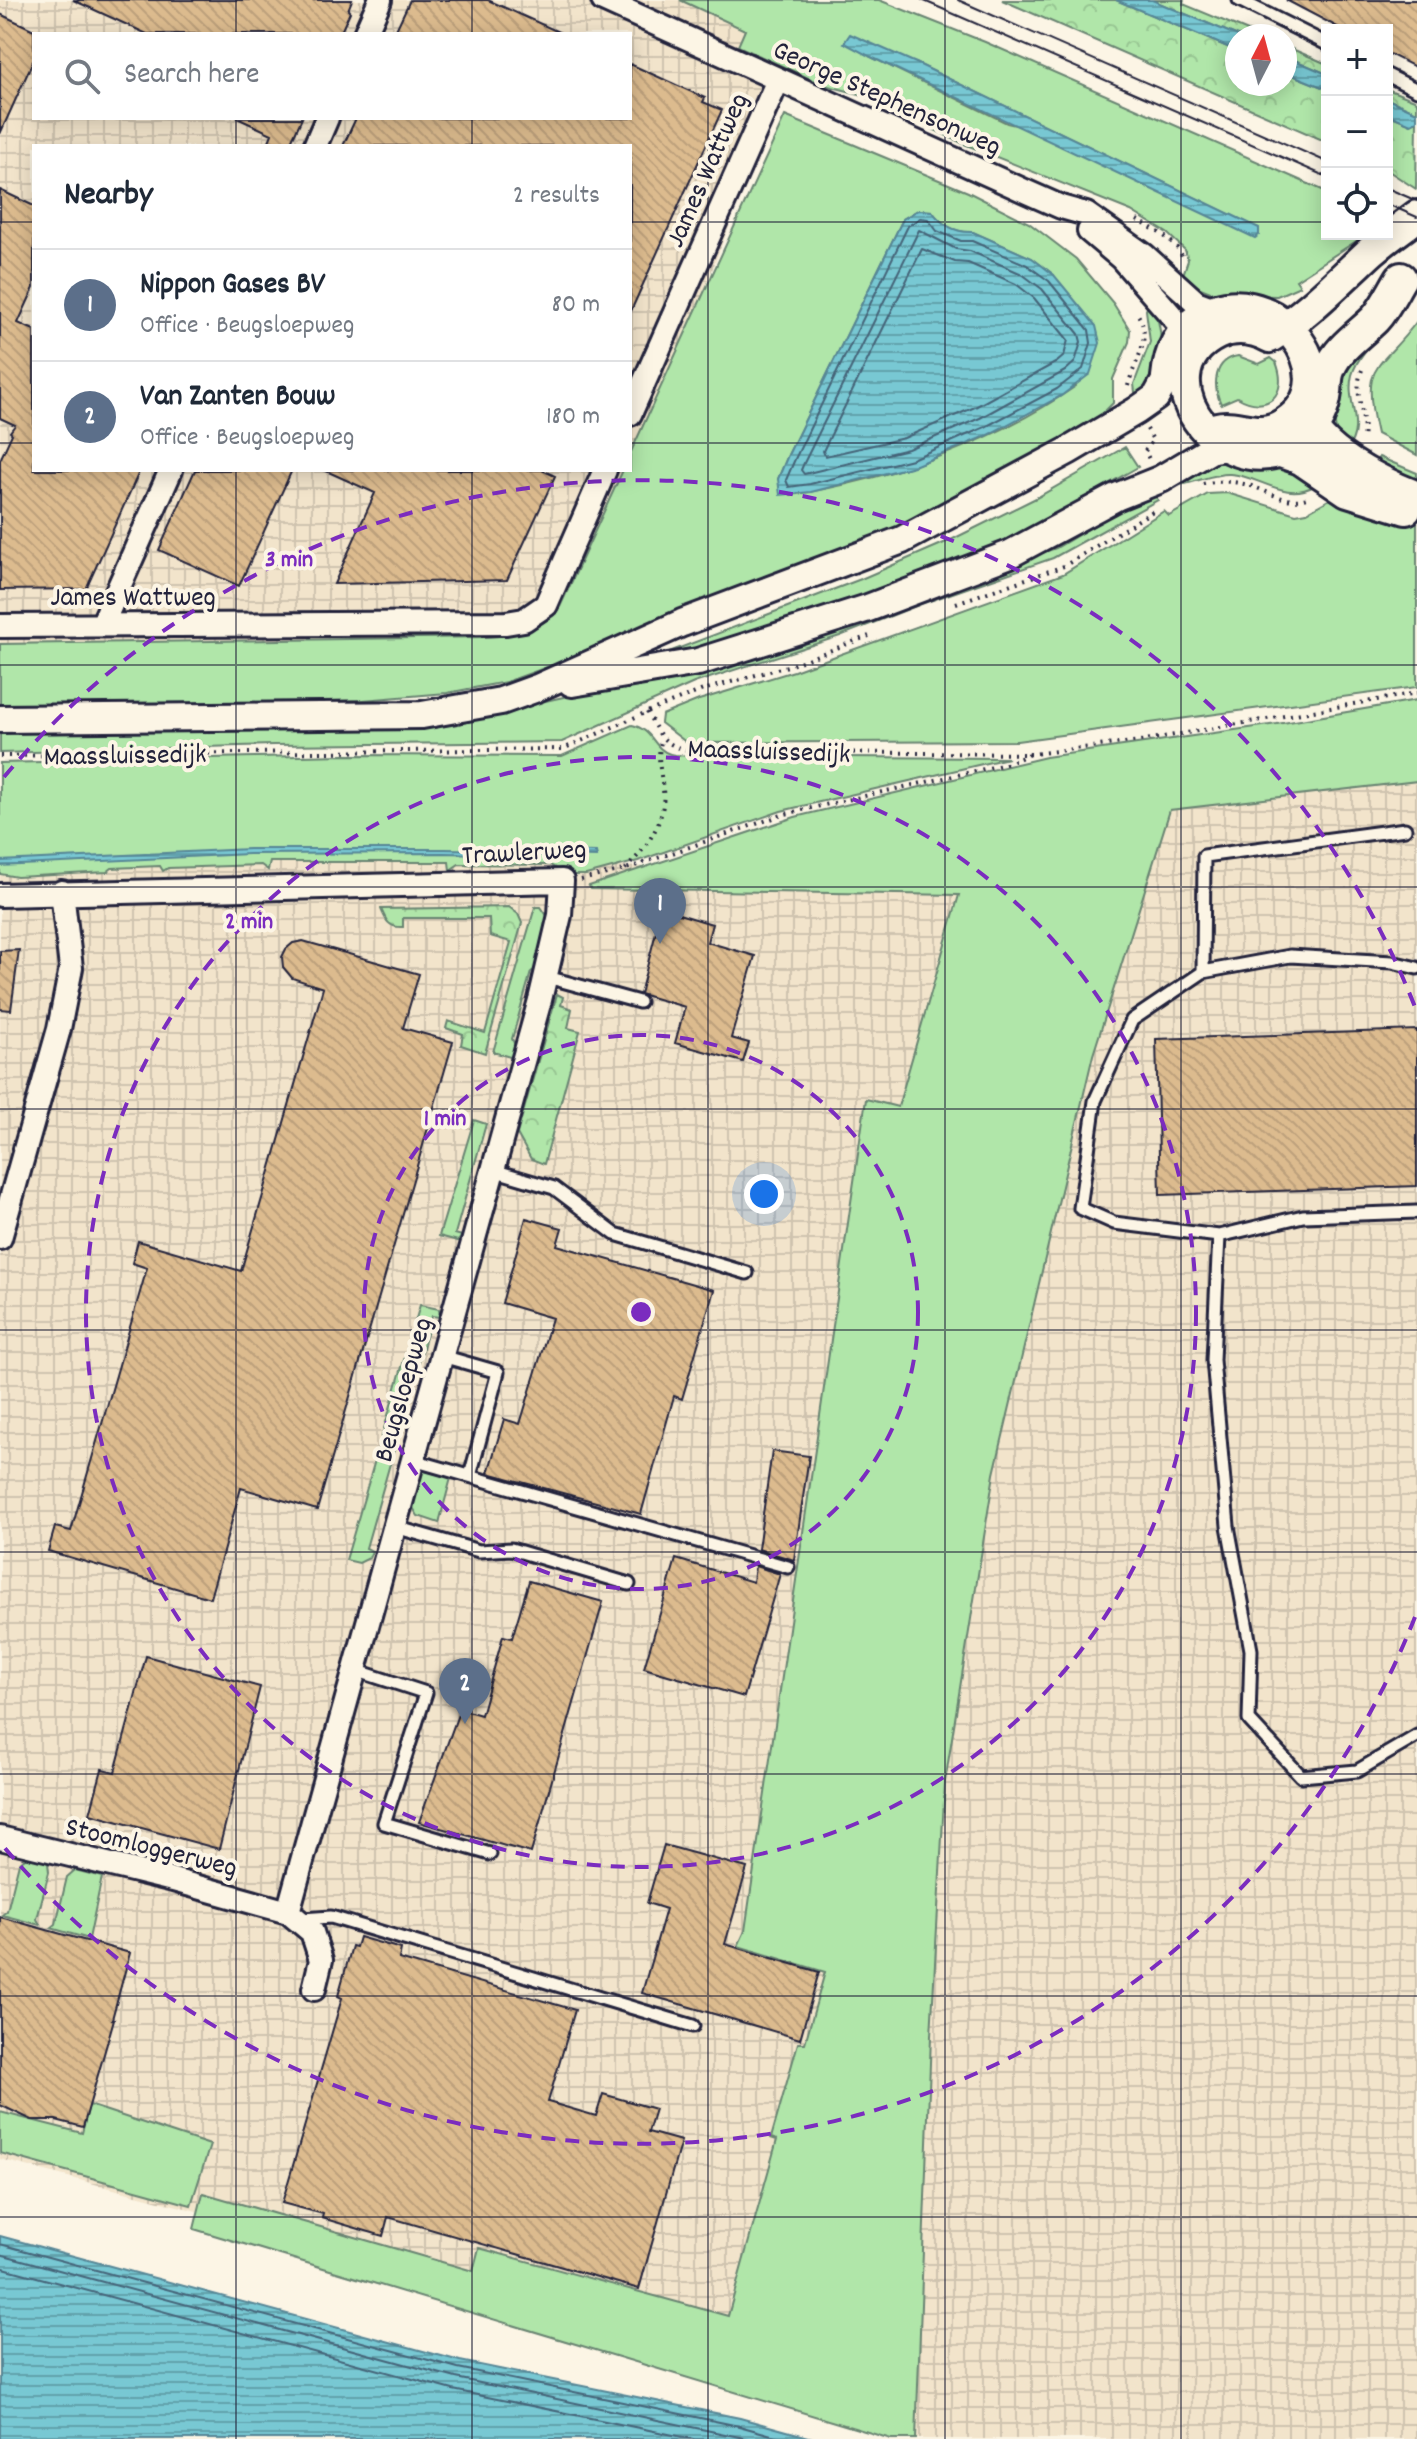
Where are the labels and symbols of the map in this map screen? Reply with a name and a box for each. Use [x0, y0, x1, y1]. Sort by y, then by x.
north arrow [1225, 24, 1297, 96]
street label: George Stephensonweg [765, 32, 1007, 169]
street label: James Wattweg [658, 87, 762, 255]
text: 3 min [265, 544, 313, 578]
street label: James Wattweg [50, 580, 216, 620]
street label: Maassluissedijk [687, 731, 851, 777]
street label: Maassluissedijk [43, 737, 207, 779]
street label: Trawlerweg [461, 832, 588, 878]
pin: 1 [634, 878, 686, 944]
text: 2 min [225, 906, 273, 940]
text: 1 min [424, 1103, 466, 1137]
your location [744, 1174, 784, 1214]
centre of rings [627, 1298, 655, 1326]
street label: Beugsloepweg [366, 1313, 446, 1467]
pin: 2 [439, 1658, 491, 1724]
street label: Stoomloggerweg [61, 1809, 241, 1891]

